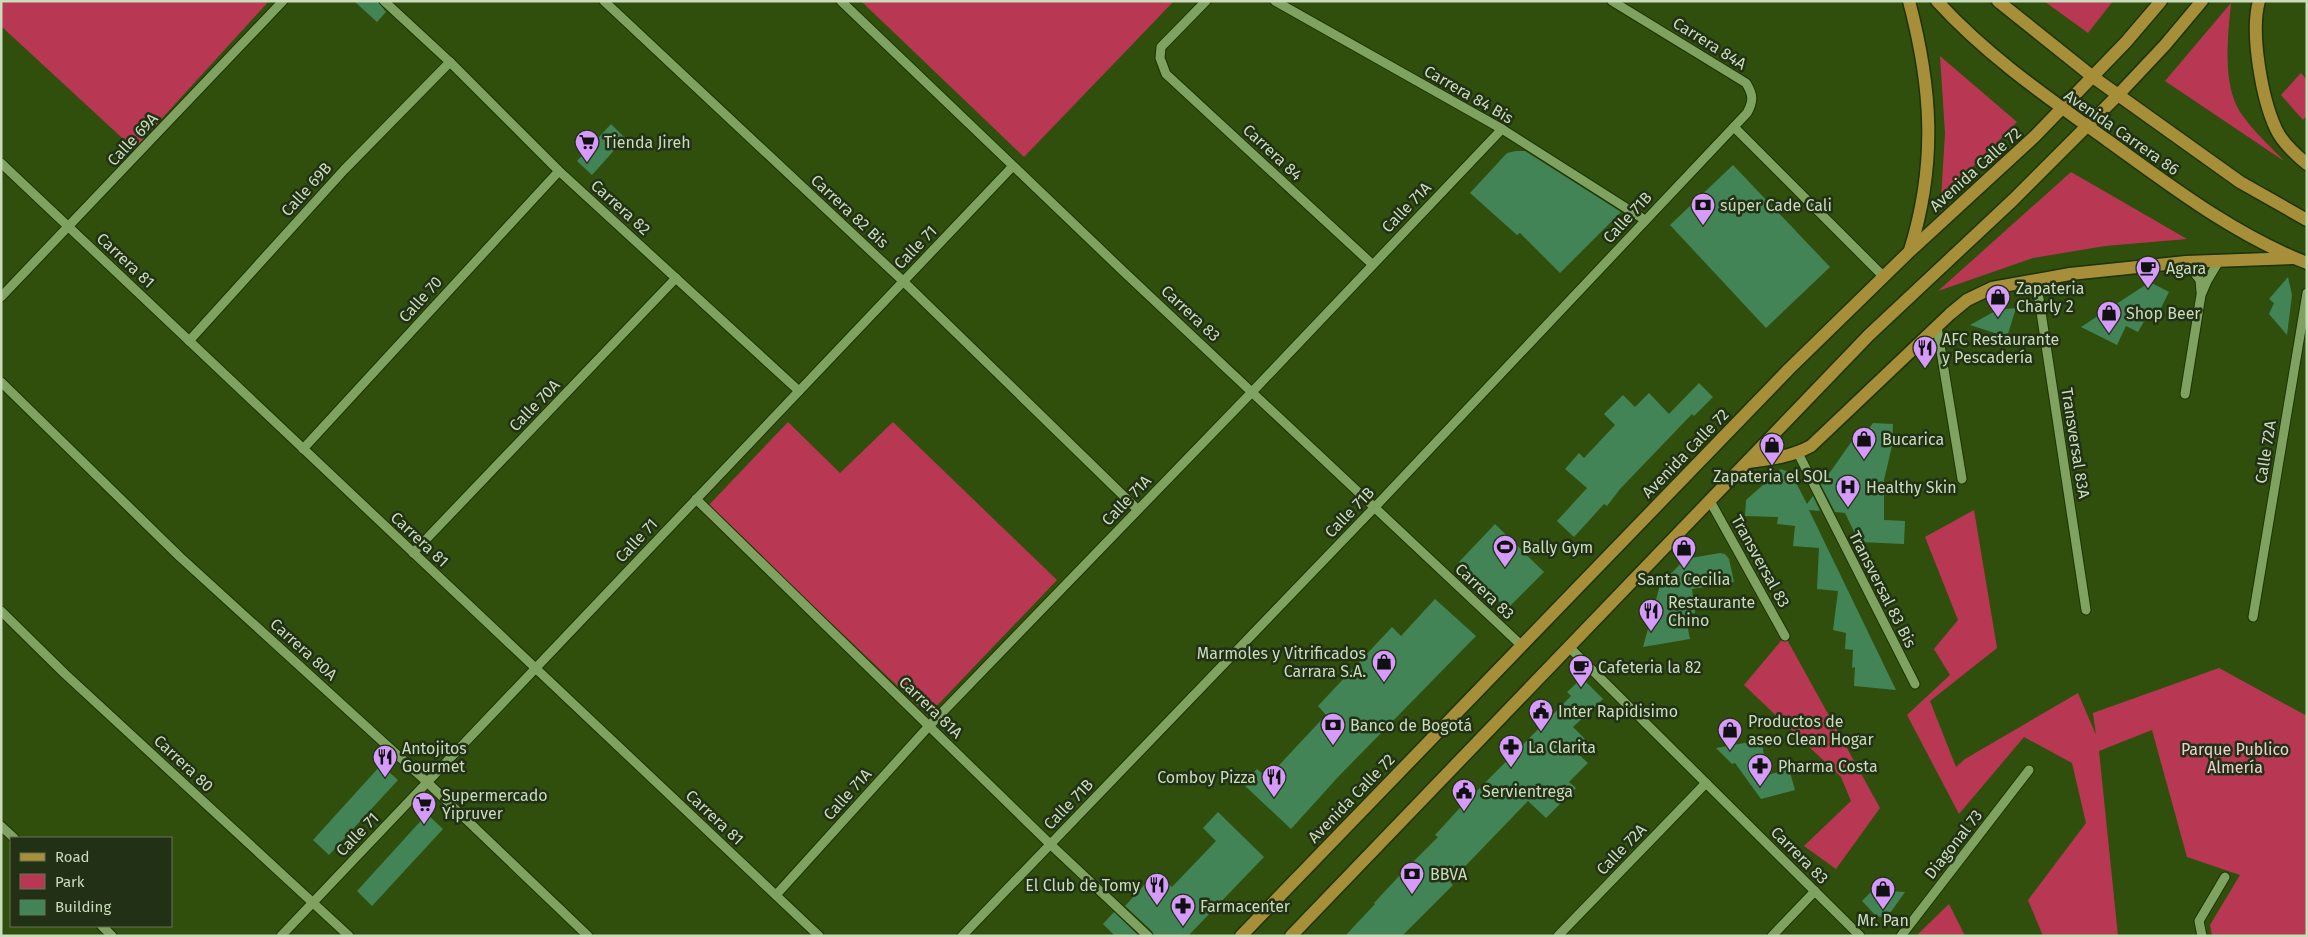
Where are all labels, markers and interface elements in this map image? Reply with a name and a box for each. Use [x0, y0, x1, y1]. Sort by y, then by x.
street label: Carrera 84A [1669, 13, 1751, 74]
street label: Carrera 84 Bis [1421, 61, 1517, 128]
street label: Avenida Carrera 86 [2061, 86, 2183, 179]
street label: Calle 69A [103, 108, 162, 170]
street label: Carrera 84 [1239, 120, 1307, 185]
street label: Avenida Calle 72 [1926, 123, 2025, 215]
supermarket icon: Tienda Jireh [574, 129, 600, 163]
place label: Tienda Jireh [604, 133, 691, 152]
street label: Calle 69B [277, 158, 336, 220]
street label: Carrera 82 Bis [807, 171, 892, 252]
street label: Carrera 82 [587, 176, 654, 239]
street label: Calle 71A [1378, 178, 1435, 236]
street label: Calle 71B [1599, 188, 1656, 247]
bank icon: súper Cade Cali [1690, 192, 1716, 226]
place label: súper Cade Cali [1720, 196, 1832, 215]
street label: Calle 71 [890, 222, 941, 273]
street label: Carrera 81 [93, 229, 158, 292]
cafe icon: Agara [2135, 255, 2161, 289]
place label: Agara [2166, 259, 2206, 278]
street label: Calle 70 [395, 272, 446, 326]
place label: Zapateria Charly 2 [2016, 279, 2085, 316]
street label: Carrera 83 [1157, 281, 1224, 345]
shop icon: Zapateria Charly 2 [1985, 284, 2011, 318]
shop icon: Shop Beer [2096, 300, 2122, 334]
place label: Shop Beer [2126, 304, 2201, 323]
place label: AFC Restaurante y Pescadería [1942, 330, 2059, 367]
restaurant icon: AFC Restaurante y Pescadería [1912, 335, 1938, 369]
street label: Calle 70A [505, 375, 564, 435]
street label: Transversal 83A [2057, 386, 2094, 501]
street label: Avenida Calle 72 [1638, 405, 1733, 502]
street label: Calle 72A [2251, 418, 2280, 485]
shop icon: Bucarica [1851, 426, 1877, 460]
place label: Bucarica [1882, 430, 1944, 449]
shop icon: Zapateria el SOL [1759, 432, 1785, 466]
place label: Zapateria el SOL [1713, 467, 1831, 486]
street label: Calle 71A [1098, 471, 1155, 529]
hospital icon: Healthy Skin [1835, 474, 1861, 508]
place label: Healthy Skin [1866, 478, 1957, 497]
street label: Calle 71B [1321, 483, 1378, 542]
street label: Carrera 81 [387, 508, 452, 571]
street label: Transversal 83 [1727, 512, 1794, 611]
street label: Calle 71 [611, 514, 662, 566]
street label: Transversal 83 Bis [1845, 528, 1920, 651]
sports icon: Bally Gym [1492, 534, 1518, 568]
shop icon: Santa Cecilia [1671, 535, 1697, 569]
place label: Bally Gym [1522, 538, 1593, 557]
street label: Carrera 83 [1451, 559, 1518, 623]
place label: Santa Cecilia [1638, 570, 1730, 589]
place label: Restaurante Chino [1668, 593, 1755, 630]
restaurant icon: Restaurante Chino [1638, 598, 1664, 632]
street label: Carrera 80A [266, 614, 342, 685]
place label: Marmoles y Vitrificados Carrara S.A. [1197, 644, 1366, 681]
shop icon: Marmoles y Vitrificados Carrara S.A. [1371, 649, 1397, 683]
cafe icon: Cafeteria la 82 [1568, 654, 1594, 688]
place label: Cafeteria la 82 [1598, 658, 1702, 677]
street label: Carrera 81A [895, 672, 967, 743]
public building icon: Inter Rapidisimo [1528, 698, 1554, 732]
place label: Inter Rapidisimo [1558, 702, 1678, 721]
bank icon: Banco de Bogotá [1320, 712, 1346, 746]
place label: Productos de aseo Clean Hogar [1748, 712, 1875, 749]
place label: Banco de Bogotá [1350, 716, 1472, 735]
shop icon: Productos de aseo Clean Hogar [1717, 717, 1743, 751]
street label: Carrera 80 [150, 731, 217, 796]
pharmacy icon: La Clarita [1498, 734, 1524, 768]
place label: La Clarita [1528, 738, 1596, 757]
place label: Antojitos Gourmet [402, 739, 467, 776]
park label: Parque Publico Almería [2181, 740, 2289, 777]
restaurant icon: Antojitos Gourmet [372, 744, 398, 778]
street label: Avenida Calle 72 [1304, 750, 1399, 847]
pharmacy icon: Pharma Costa [1747, 753, 1773, 787]
place label: Pharma Costa [1778, 757, 1878, 776]
street label: Calle 71A [819, 764, 876, 824]
restaurant icon: Comboy Pizza [1261, 764, 1287, 798]
place label: Comboy Pizza [1157, 768, 1256, 787]
street label: Calle 71B [1040, 775, 1097, 834]
public building icon: Servientrega [1451, 778, 1477, 812]
place label: Servientrega [1482, 782, 1573, 801]
place label: Supermercado Yipruver [442, 786, 548, 823]
street label: Carrera 81 [682, 786, 747, 849]
supermarket icon: Supermercado Yipruver [411, 791, 437, 825]
street label: Diagonal 73 [1920, 806, 1986, 883]
street label: Calle 71 [332, 809, 383, 860]
street label: Calle 72A [1592, 819, 1651, 879]
street label: Carrera 83 [1767, 823, 1832, 888]
legend [10, 837, 172, 927]
text: Road [55, 848, 90, 866]
bank icon: BBVA [1399, 861, 1425, 895]
place label: BBVA [1430, 865, 1468, 884]
restaurant icon: El Club de Tomy [1144, 872, 1170, 906]
text: Park [55, 873, 85, 891]
place label: El Club de Tomy [1025, 876, 1140, 895]
shop icon: Mr. Pan [1870, 876, 1896, 910]
pharmacy icon: Farmacenter [1170, 893, 1196, 927]
place label: Farmacenter [1200, 897, 1291, 916]
text: Building [55, 898, 111, 916]
place label: Mr. Pan [1857, 911, 1909, 930]

